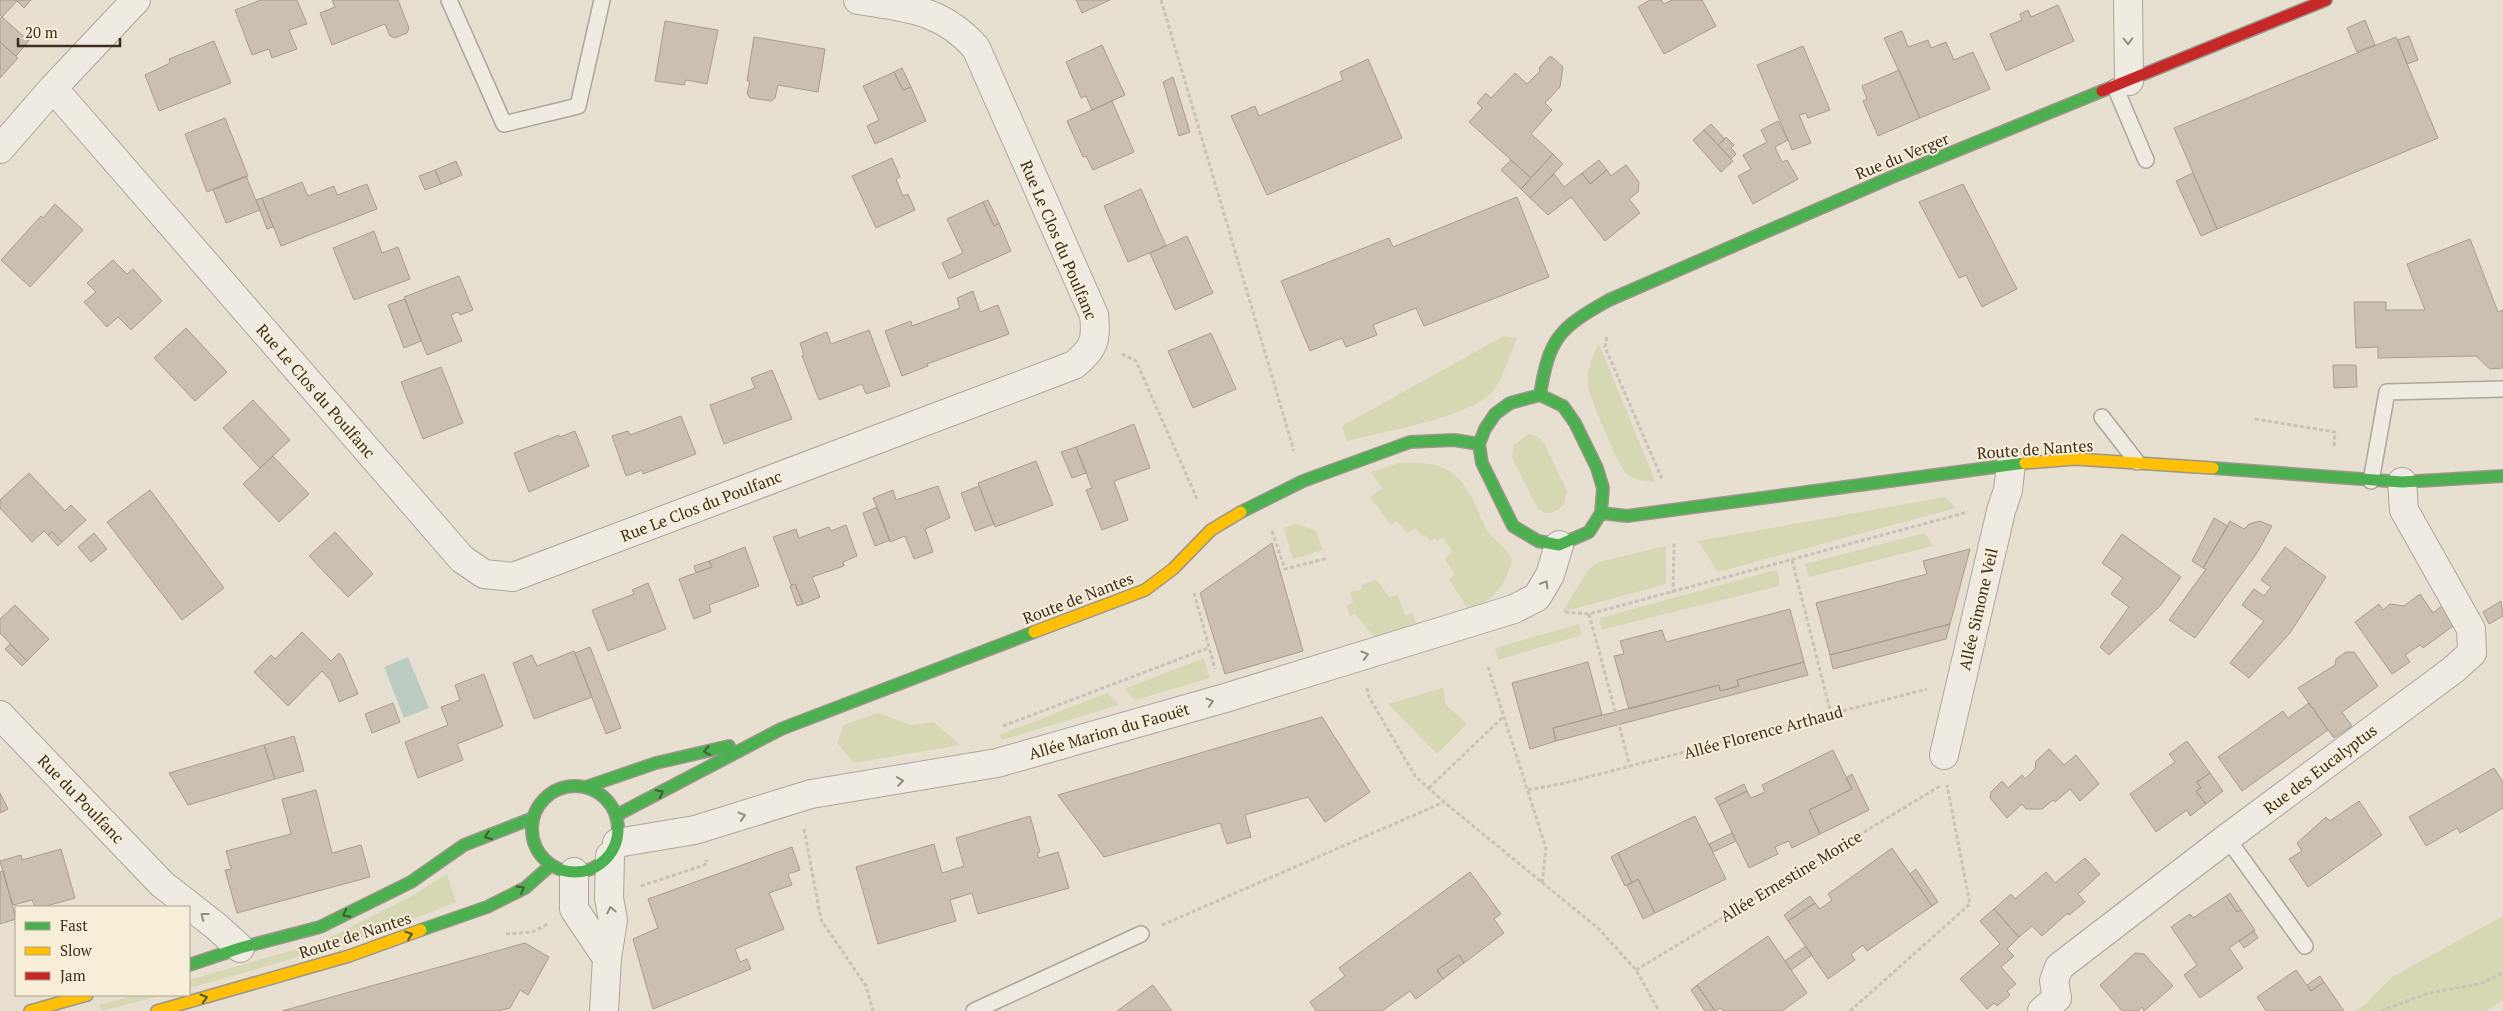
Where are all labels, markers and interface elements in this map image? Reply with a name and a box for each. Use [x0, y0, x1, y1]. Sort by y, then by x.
scale bar [18, 15, 120, 47]
text: 20 m [25, 22, 58, 42]
one-way arrow [2123, 37, 2133, 45]
street label: Rue du Verger [1852, 127, 1953, 185]
street label: Rue Le Clos du Poulfanc [1015, 157, 1103, 323]
street label: Rue Le Clos du Poulfanc [252, 319, 380, 463]
street label: Route de Nantes [1976, 434, 2094, 464]
street label: Rue Le Clos du Poulfanc [617, 465, 785, 547]
street label: Allée Simone Veil [1953, 546, 2003, 672]
street label: Route de Nantes [1020, 567, 1137, 629]
one-way arrow [1538, 580, 1548, 589]
one-way arrow [1361, 650, 1369, 660]
street label: Allée Marion du Faouët [1026, 697, 1192, 765]
one-way arrow [1205, 697, 1214, 708]
street label: Allée Florence Arthaud [1681, 700, 1845, 764]
street label: Rue des Eucalyptus [2259, 719, 2381, 819]
one-way arrow [703, 745, 711, 756]
street label: Rue du Poulfanc [33, 750, 129, 848]
one-way arrow [896, 776, 904, 786]
one-way arrow [655, 789, 664, 799]
one-way arrow [737, 812, 745, 822]
street label: Allée Ernestine Morice [1716, 825, 1866, 927]
one-way arrow [484, 830, 493, 840]
one-way arrow [516, 886, 525, 896]
legend [15, 906, 190, 996]
street label: Route de Nantes [296, 906, 414, 964]
one-way arrow [607, 906, 617, 915]
one-way arrow [342, 908, 351, 919]
one-way arrow [200, 913, 209, 922]
text: Fast [60, 915, 88, 935]
one-way arrow [404, 931, 413, 941]
text: Slow [60, 940, 93, 960]
text: Jam [60, 965, 86, 985]
one-way arrow [199, 993, 208, 1004]

